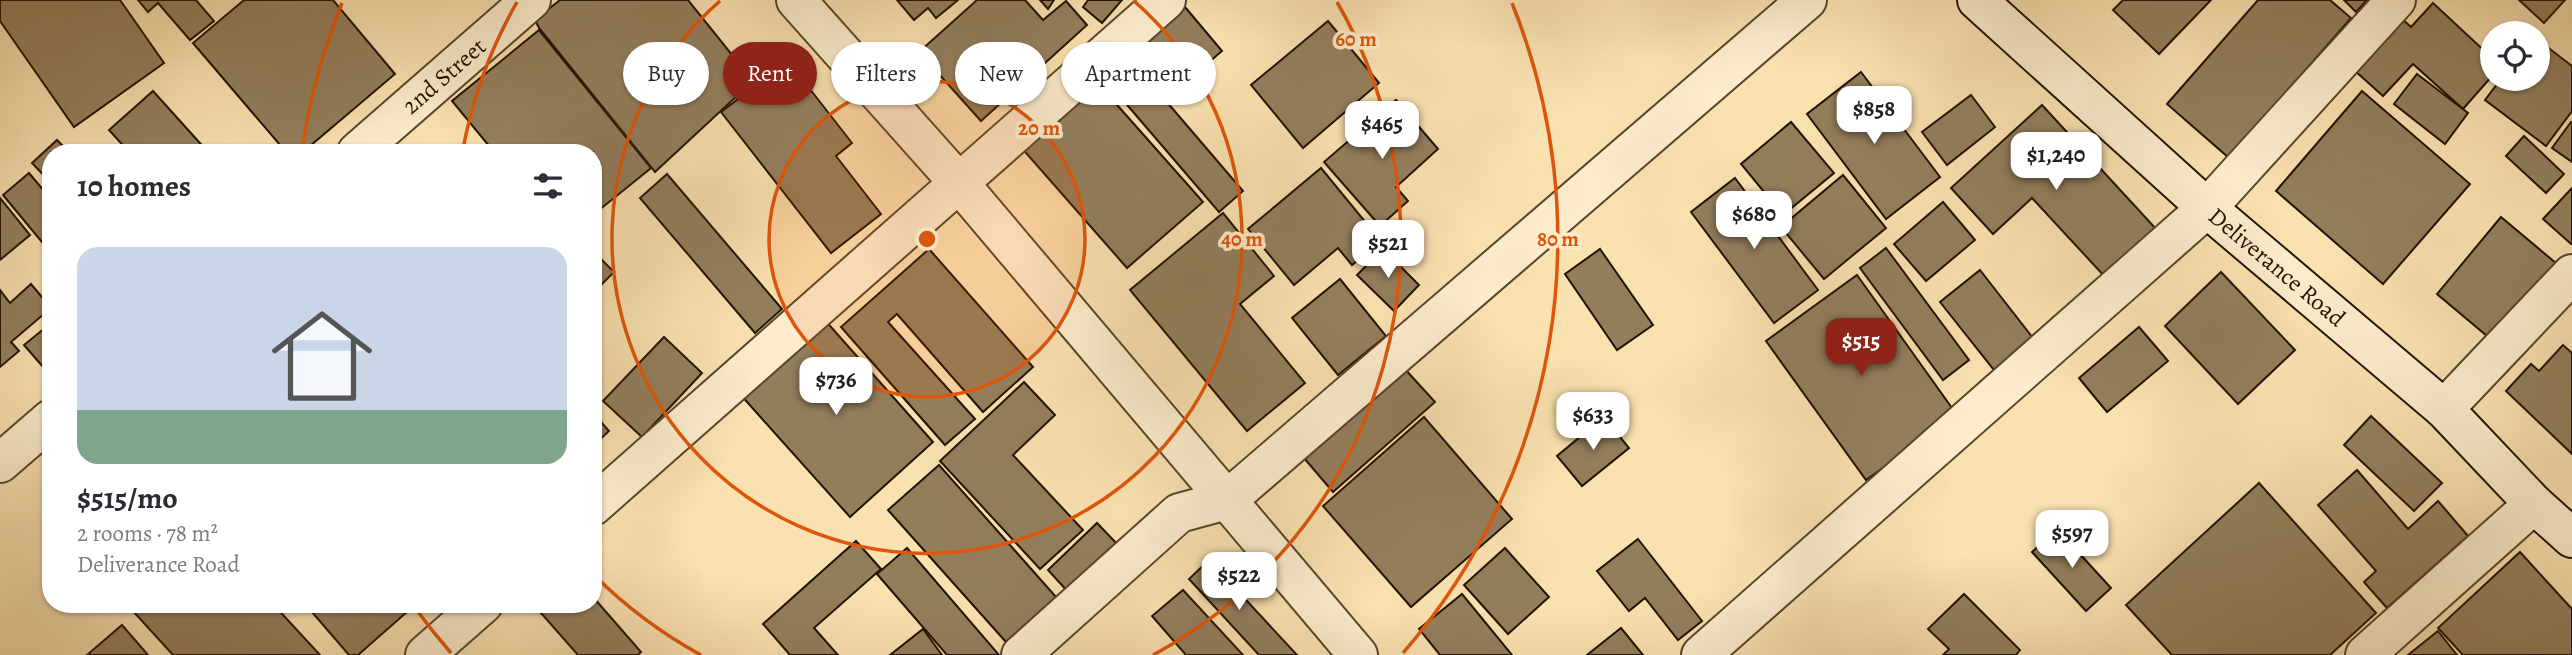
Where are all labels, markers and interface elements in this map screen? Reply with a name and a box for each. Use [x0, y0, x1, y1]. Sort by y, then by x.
map controls [2480, 21, 2550, 91]
button: locate [2480, 21, 2550, 91]
text: 60 m [1335, 25, 1377, 53]
street label: 2nd Street [395, 31, 493, 121]
chip: Buy [623, 42, 709, 105]
chip: Rent [723, 42, 817, 105]
chip: Filters [831, 42, 941, 105]
chip: New [955, 42, 1047, 105]
chip: Apartment [1061, 42, 1216, 105]
pin: $858 [1833, 86, 1915, 146]
text: $858 [1853, 93, 1895, 124]
pin: $465 [1341, 102, 1423, 161]
text: $465 [1361, 108, 1403, 139]
text: 20 m [1018, 114, 1060, 142]
pin: $1,240 [1999, 132, 2113, 192]
text: $1,240 [2027, 139, 2085, 170]
text: 10 homes [77, 166, 191, 206]
icon: filters [529, 167, 567, 205]
pin: $680 [1713, 191, 1795, 251]
text: $680 [1732, 198, 1776, 229]
street label: Deliverance Road [2202, 200, 2352, 334]
pin: $521 [1347, 220, 1429, 280]
text: 40 m [1221, 225, 1263, 253]
text: 80 m [1537, 225, 1579, 253]
centre of rings [915, 227, 939, 251]
text: $521 [1368, 227, 1408, 258]
icon: home [259, 293, 385, 419]
pin: $515 [1820, 318, 1902, 378]
text: $515 [1842, 325, 1880, 356]
pin: $736 [795, 358, 877, 417]
text: $736 [815, 364, 857, 395]
pin: $633 [1552, 392, 1634, 452]
text: $633 [1572, 399, 1614, 430]
text: $515/mo [77, 478, 178, 518]
pin: $597 [2031, 510, 2113, 570]
text: $597 [2051, 517, 2093, 548]
text: 2 rooms · 78 m² [77, 518, 218, 549]
text: Deliverance Road [77, 549, 240, 580]
pin: $522 [1198, 552, 1280, 612]
text: $522 [1218, 559, 1260, 590]

